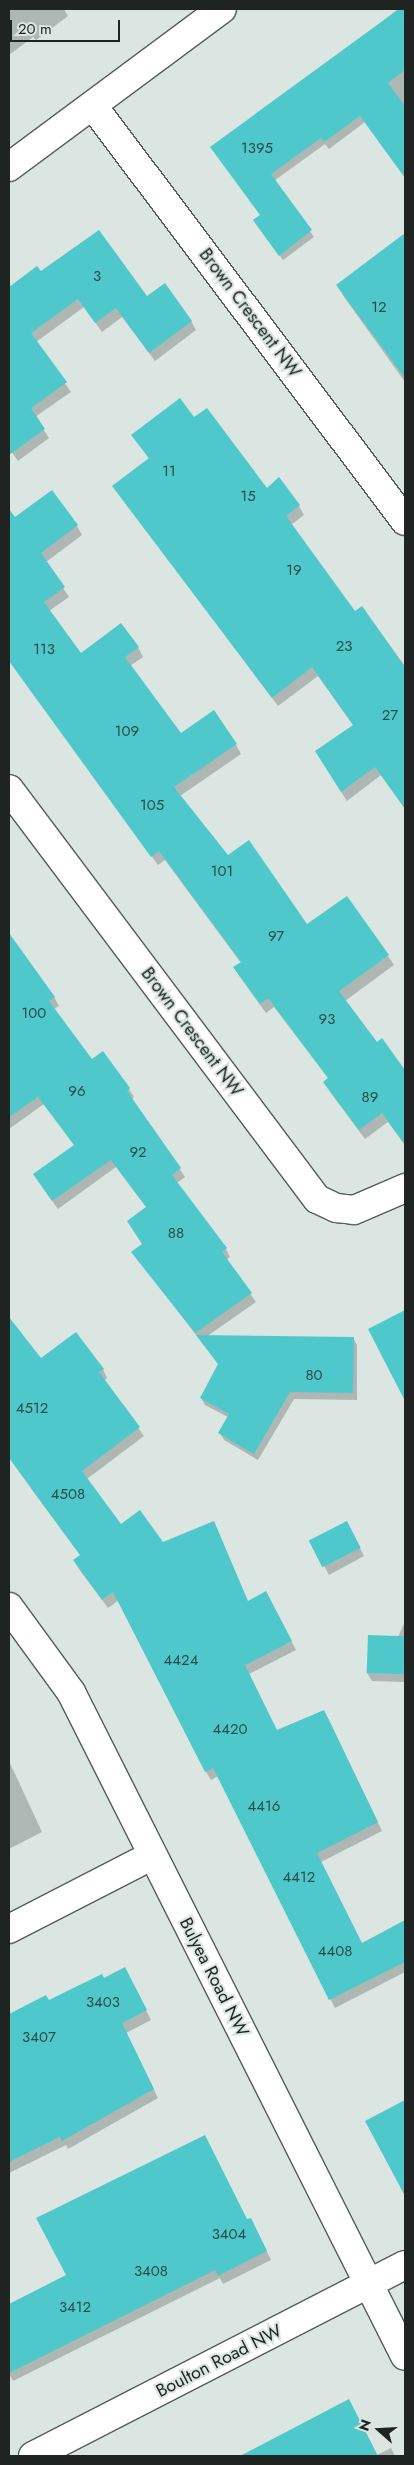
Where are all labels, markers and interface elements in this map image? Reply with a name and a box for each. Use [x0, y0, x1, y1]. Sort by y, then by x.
scale bar [12, 10, 122, 42]
text: 20 m [18, 18, 52, 40]
house number: 1395 [241, 140, 273, 158]
street label: Brown Crescent NW [194, 244, 306, 382]
house number: 3 [93, 268, 101, 286]
house number: 12 [371, 299, 387, 317]
house number: 11 [162, 463, 176, 481]
house number: 15 [240, 488, 256, 506]
house number: 19 [286, 562, 302, 580]
house number: 23 [336, 638, 352, 656]
house number: 113 [33, 641, 55, 659]
house number: 27 [382, 707, 398, 725]
house number: 109 [115, 723, 139, 741]
house number: 105 [140, 797, 164, 815]
house number: 101 [211, 863, 233, 881]
house number: 97 [268, 928, 284, 946]
street label: Brown Crescent NW [136, 963, 248, 1101]
house number: 100 [22, 1005, 46, 1023]
house number: 93 [319, 1011, 335, 1029]
house number: 96 [68, 1083, 86, 1101]
house number: 89 [362, 1089, 378, 1107]
house number: 92 [129, 1144, 147, 1162]
house number: 88 [168, 1225, 184, 1243]
house number: 80 [305, 1367, 323, 1385]
house number: 4512 [16, 1400, 48, 1418]
house number: 4508 [51, 1486, 85, 1504]
house number: 4424 [164, 1652, 198, 1670]
house number: 4420 [212, 1721, 248, 1739]
house number: 4416 [248, 1798, 280, 1816]
house number: 4412 [283, 1869, 315, 1887]
street label: Bulyea Road NW [175, 1914, 253, 2040]
house number: 4408 [318, 1943, 352, 1961]
house number: 3403 [86, 1994, 120, 2012]
house number: 3407 [22, 2029, 56, 2047]
house number: 3404 [212, 2226, 246, 2244]
house number: 3408 [134, 2263, 168, 2281]
house number: 3412 [59, 2299, 91, 2317]
street label: Boulton Road NW [152, 2320, 286, 2402]
north arrow [354, 2405, 404, 2455]
text: N [354, 2417, 376, 2434]

